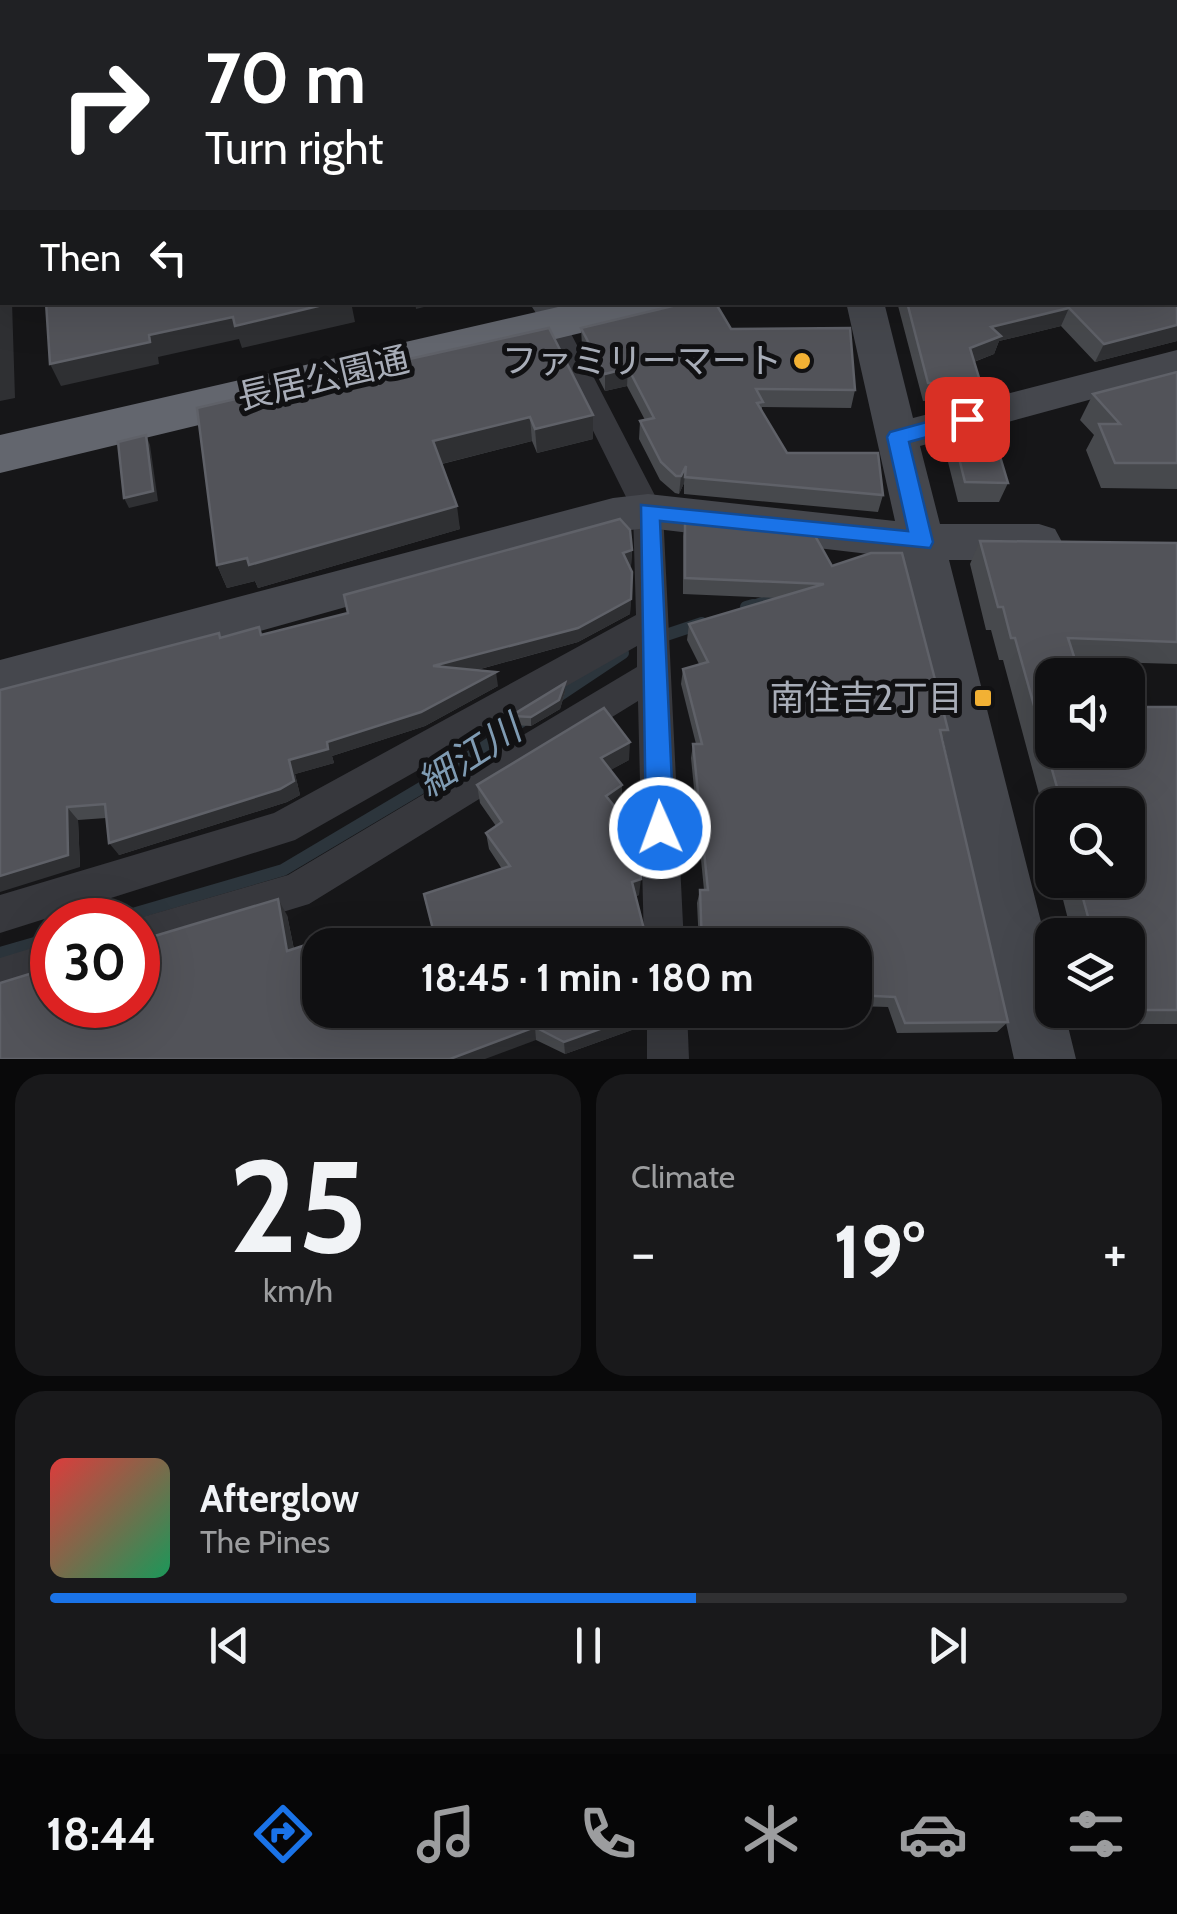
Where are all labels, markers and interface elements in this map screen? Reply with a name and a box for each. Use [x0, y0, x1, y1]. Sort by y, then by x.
text: 70 m [205, 35, 366, 121]
icon: right [40, 40, 170, 170]
text: Turn right [205, 121, 384, 175]
icon: left [141, 230, 196, 285]
text: Then [40, 234, 121, 281]
street label: 長居公園通 [233, 337, 413, 418]
place label: ファミリーマート [502, 339, 782, 382]
marker: ファミリーマート [791, 350, 813, 372]
pin [925, 377, 1010, 462]
icon: arrive [940, 392, 995, 447]
map controls [1035, 658, 1145, 1028]
button: sound [1035, 658, 1145, 768]
place label: 南住吉2丁目 [770, 676, 963, 719]
marker: 南住吉2丁目 [972, 687, 994, 709]
water label: 細江川 [408, 703, 533, 806]
position arrow [608, 776, 712, 880]
button: search [1035, 788, 1145, 898]
speed limit sign: 30 [30, 898, 160, 1028]
button: layers [1035, 918, 1145, 1028]
text: 18:45 · 1 min · 180 m [421, 954, 753, 1001]
text: 25 [229, 1127, 367, 1285]
text: Climate [631, 1157, 735, 1196]
text: 19° [833, 1206, 925, 1297]
text: − [631, 1219, 655, 1286]
text: + [1103, 1219, 1127, 1286]
text: km/h [263, 1271, 333, 1310]
text: Afterglow [200, 1475, 359, 1522]
text: The Pines [200, 1522, 330, 1561]
icon: previous [202, 1618, 257, 1673]
icon: pause [561, 1618, 616, 1673]
icon: next [920, 1618, 975, 1673]
icon: directions [248, 1799, 318, 1869]
icon: music [411, 1799, 481, 1869]
icon: phone [573, 1799, 643, 1869]
icon: climate [736, 1799, 806, 1869]
icon: car [898, 1799, 968, 1869]
icon: filters [1061, 1799, 1131, 1869]
text: 18:44 [46, 1807, 156, 1861]

